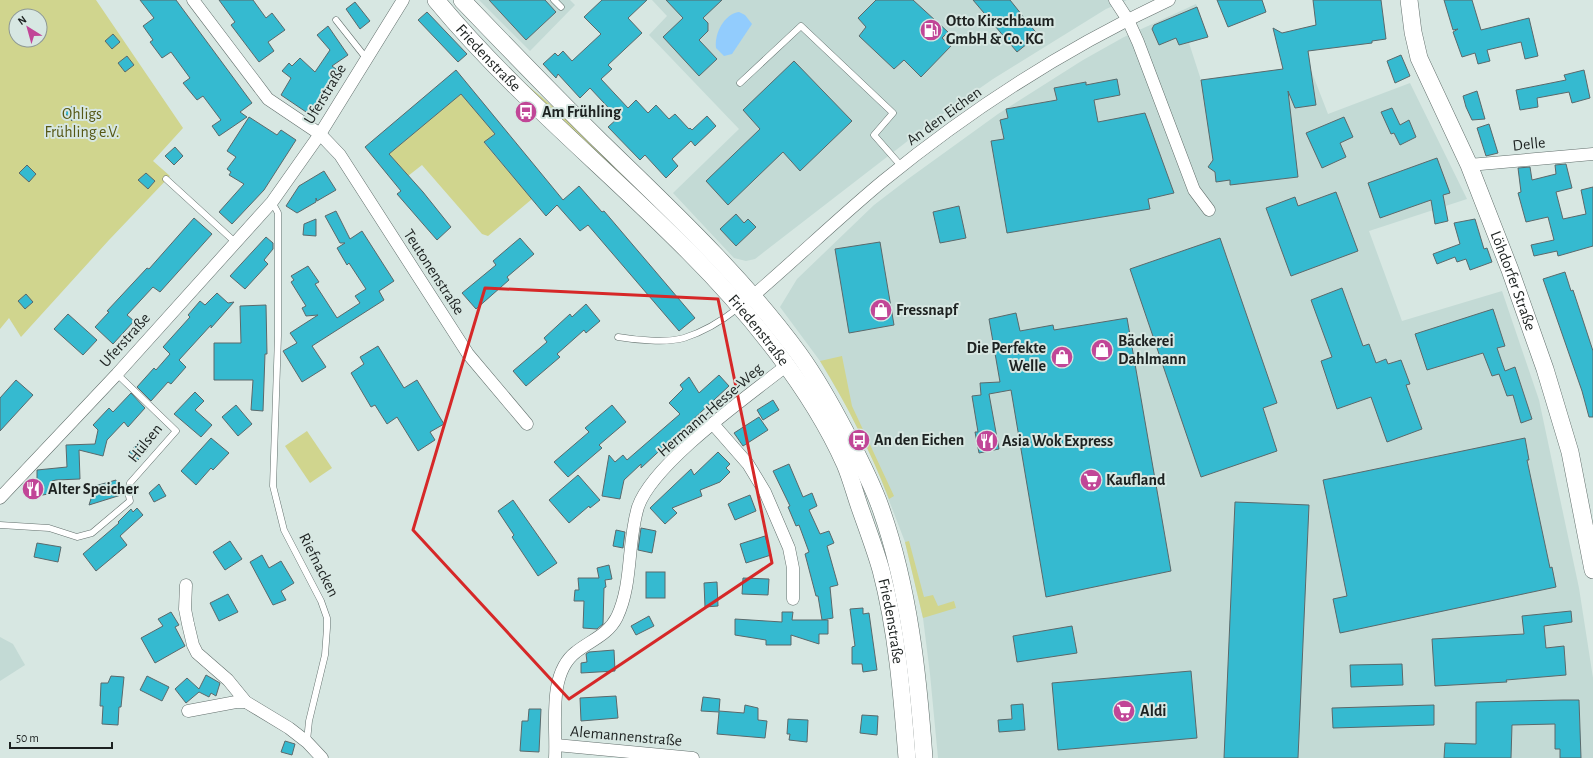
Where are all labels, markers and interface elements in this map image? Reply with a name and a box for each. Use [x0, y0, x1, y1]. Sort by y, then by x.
north arrow [8, 8, 48, 48]
place label: Otto Kirschbaum GmbH & Co. KG [946, 13, 1054, 47]
text: N [16, 14, 29, 27]
fuel station icon: Otto Kirschbaum GmbH & Co. KG [918, 17, 944, 43]
street label: Friedenstraße [453, 21, 524, 95]
street label: Uferstraße [301, 61, 349, 127]
street label: An den Eichen [904, 84, 984, 148]
bus stop icon: Am Frühling [513, 99, 539, 125]
place label: Am Frühling [542, 104, 622, 120]
park label: Ohligs Frühling e.V. [45, 106, 119, 140]
street label: Delle [1512, 134, 1546, 154]
street label: Teutonenstraße [400, 226, 468, 318]
street label: Löhdorfer Straße [1488, 229, 1539, 333]
street label: Friedenstraße [725, 291, 792, 369]
shop icon: Fressnapf [868, 297, 894, 323]
place label: Fressnapf [896, 302, 959, 318]
street label: Uferstraße [97, 310, 153, 370]
place label: Bäckerei Dahlmann [1118, 333, 1186, 367]
shop icon: Bäckerei Dahlmann [1089, 337, 1115, 363]
place label: Die Perfekte Welle [967, 340, 1046, 374]
shop icon: Die Perfekte Welle [1049, 344, 1075, 370]
street label: Hermann-Hesse-Weg [654, 360, 766, 460]
street label: Hülsen [125, 421, 165, 465]
bus stop icon: An den Eichen [846, 427, 872, 453]
restaurant icon: Asia Wok Express [974, 428, 1000, 454]
place label: An den Eichen [874, 432, 964, 448]
place label: Asia Wok Express [1002, 433, 1113, 449]
supermarket icon: Kaufland [1078, 467, 1104, 493]
place label: Kaufland [1106, 472, 1166, 488]
restaurant icon: Alter Speicher [20, 476, 46, 502]
place label: Alter Speicher [48, 481, 139, 497]
street label: Riefnacken [296, 530, 342, 600]
street label: Friedenstraße [875, 577, 906, 665]
supermarket icon: Aldi [1111, 698, 1137, 724]
place label: Aldi [1140, 703, 1167, 719]
street label: Alemannenstraße [569, 723, 683, 749]
scale bar [10, 724, 112, 750]
text: 50 m [16, 732, 39, 744]

